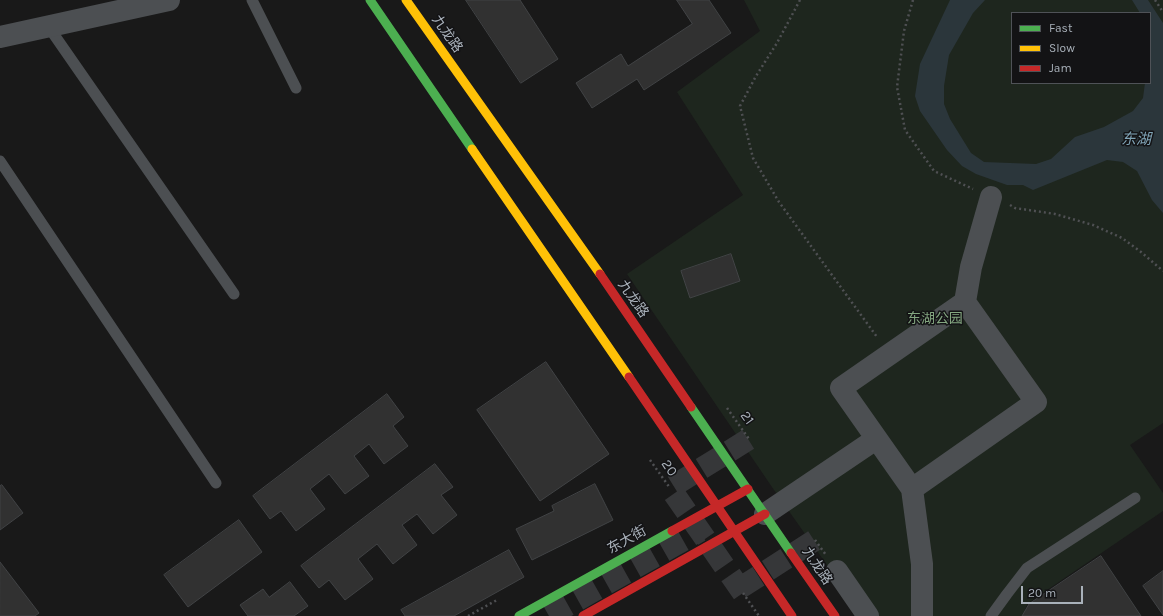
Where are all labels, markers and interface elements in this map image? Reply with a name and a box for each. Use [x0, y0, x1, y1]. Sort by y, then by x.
street label: 九龙路 [428, 12, 466, 56]
legend [1011, 12, 1151, 84]
text: Fast [1049, 21, 1072, 35]
text: Slow [1049, 41, 1075, 55]
text: Jam [1049, 61, 1072, 75]
water label: 东湖 [1121, 131, 1151, 149]
street label: 九龙路 [614, 277, 652, 321]
park label: 东湖公园 [907, 311, 963, 327]
street label: 21 [736, 408, 758, 428]
street label: 20 [657, 456, 681, 480]
street label: 东大街 [605, 522, 649, 558]
street label: 九龙路 [798, 544, 836, 588]
scale bar [1023, 578, 1085, 604]
text: 20 m [1028, 586, 1056, 600]

